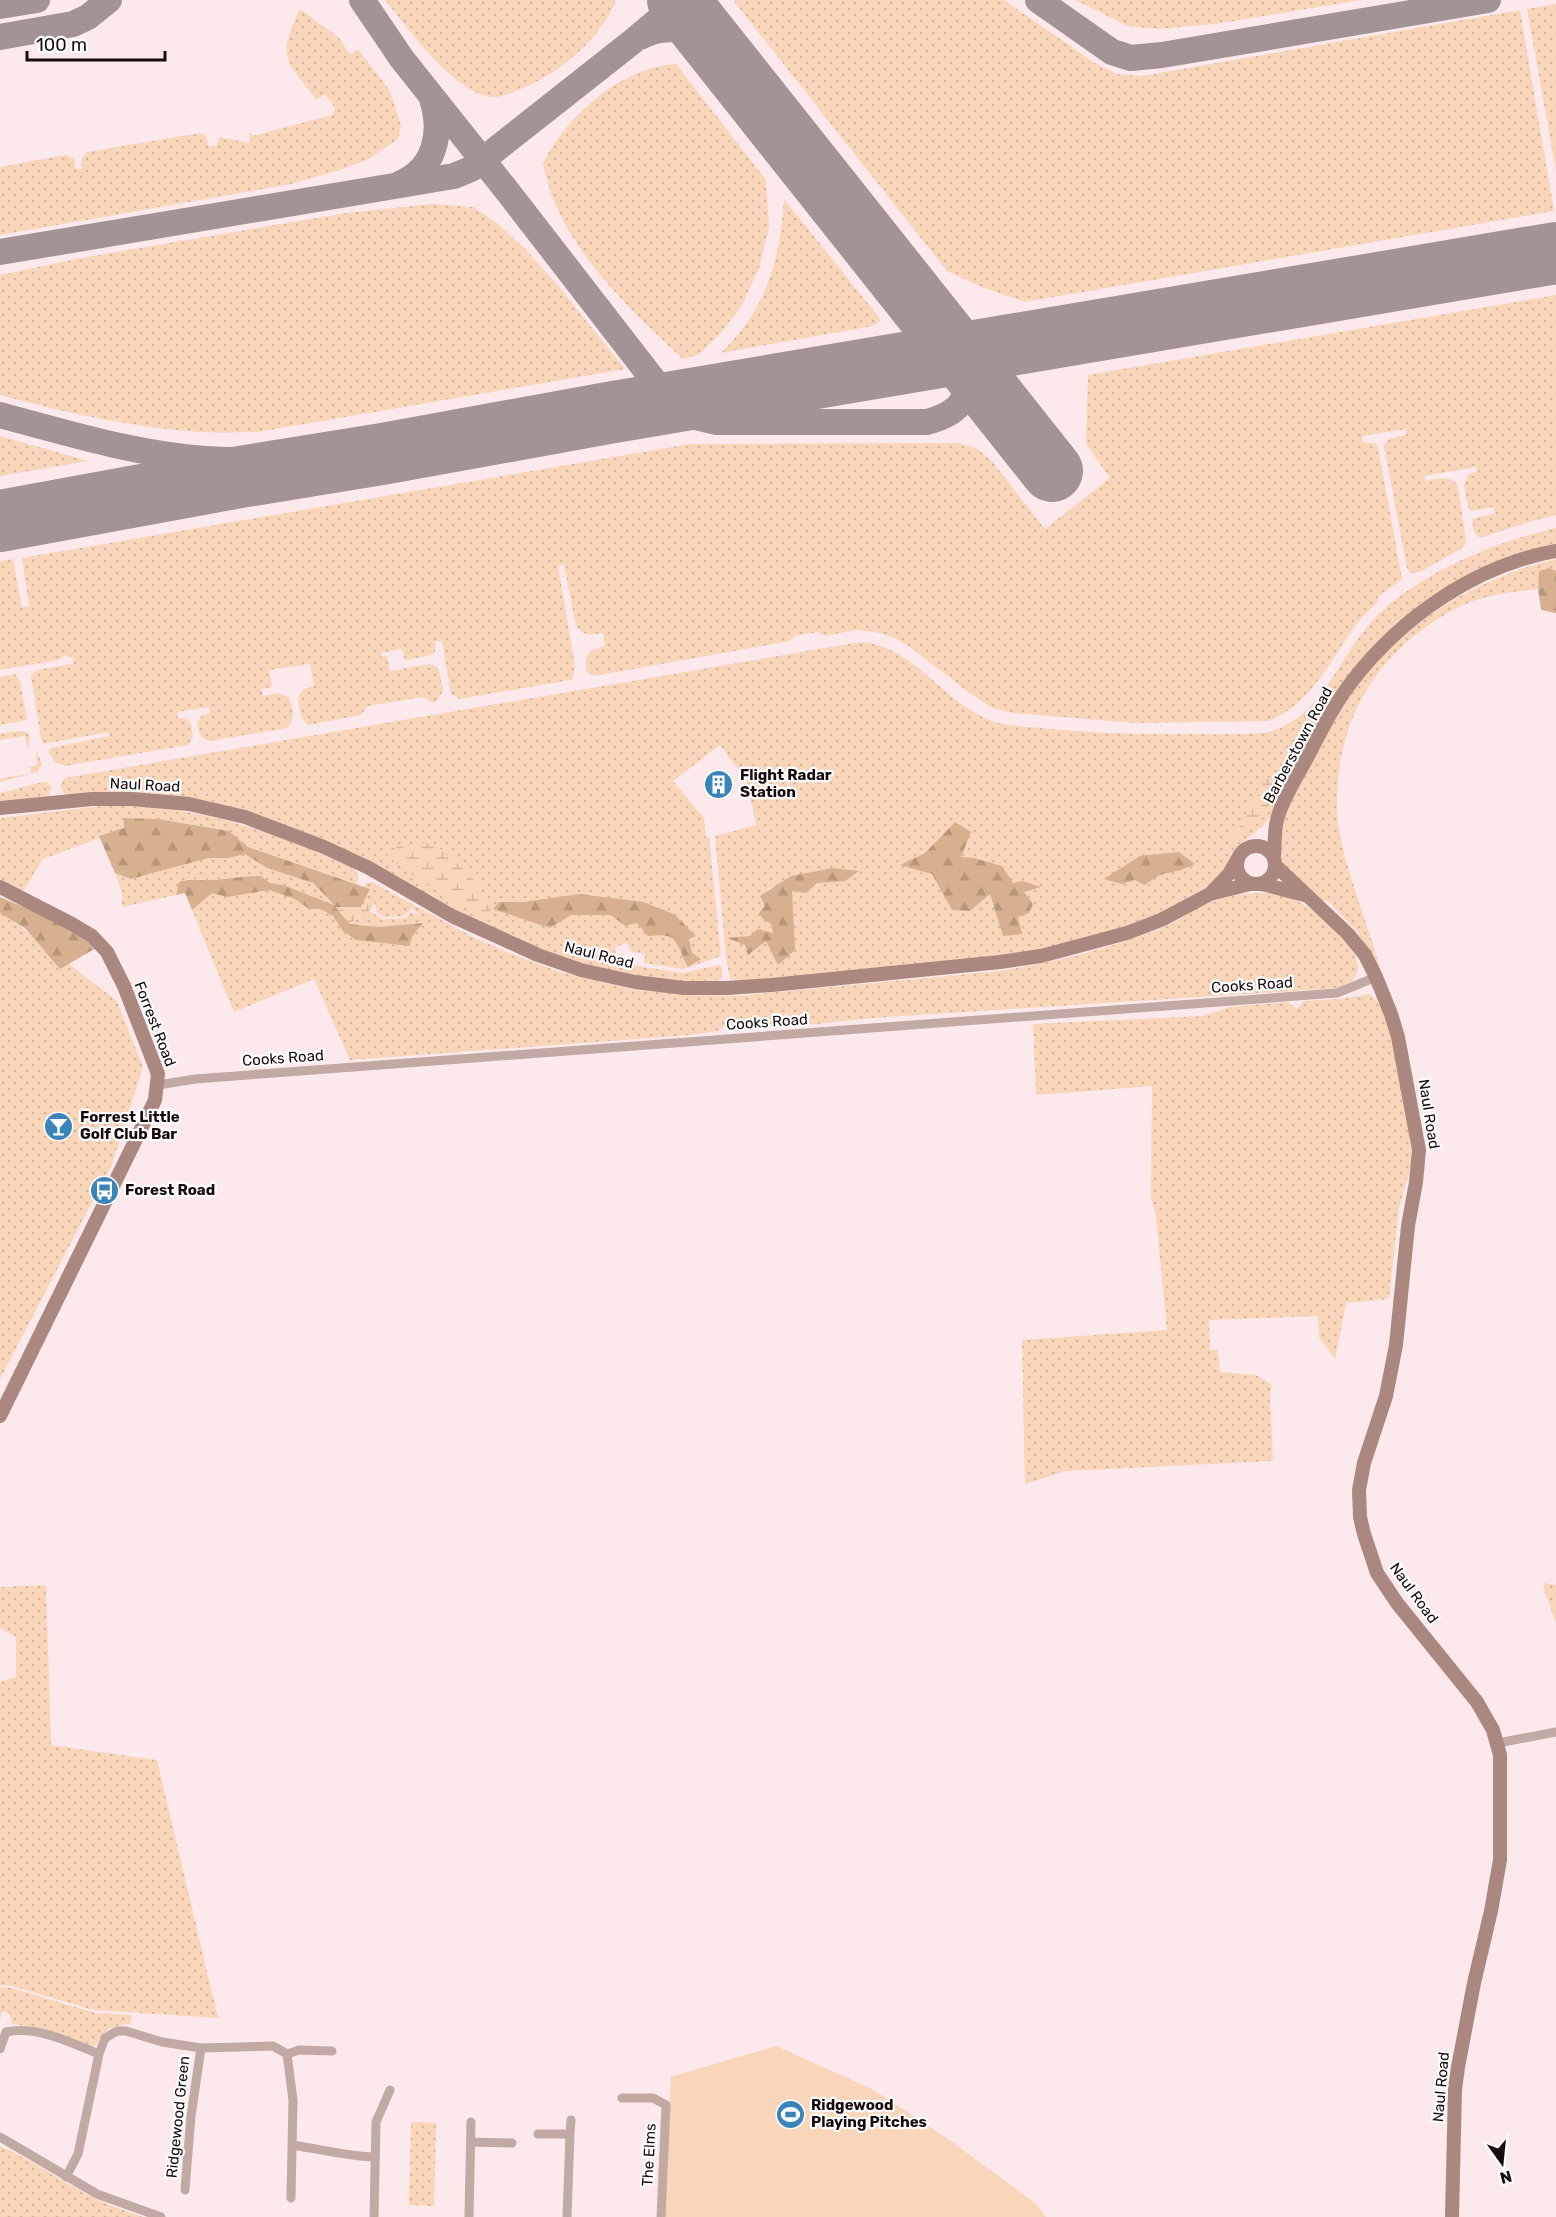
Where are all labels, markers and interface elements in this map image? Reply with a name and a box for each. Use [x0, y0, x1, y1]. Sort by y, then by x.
scale bar [27, 24, 165, 62]
text: 100 m [36, 34, 87, 56]
street label: Barberstown Road [1260, 684, 1336, 806]
place label: Flight Radar Station [740, 766, 832, 801]
building icon: Flight Radar Station [703, 768, 735, 800]
street label: Naul Road [109, 774, 181, 796]
street label: Naul Road [563, 938, 635, 972]
street label: Cooks Road [1211, 973, 1293, 997]
street label: Forrest Road [131, 979, 179, 1069]
street label: Cooks Road [726, 1010, 808, 1034]
street label: Cooks Road [242, 1046, 324, 1070]
street label: Naul Road [1415, 1078, 1443, 1150]
place label: Forrest Little Golf Club Bar [80, 1108, 180, 1143]
bar icon: Forrest Little Golf Club Bar [43, 1110, 75, 1142]
bus stop icon: Forest Road [88, 1174, 120, 1206]
place label: Forest Road [125, 1181, 215, 1199]
street label: Naul Road [1386, 1559, 1442, 1627]
street label: Naul Road [1429, 2051, 1453, 2123]
street label: Ridgewood Green [163, 2055, 193, 2179]
place label: Ridgewood Playing Pitches [811, 2096, 927, 2131]
sports icon: Ridgewood Playing Pitches [774, 2098, 806, 2130]
street label: The Elms [638, 2123, 660, 2187]
north arrow [1472, 2133, 1532, 2193]
text: N [1498, 2166, 1514, 2188]

